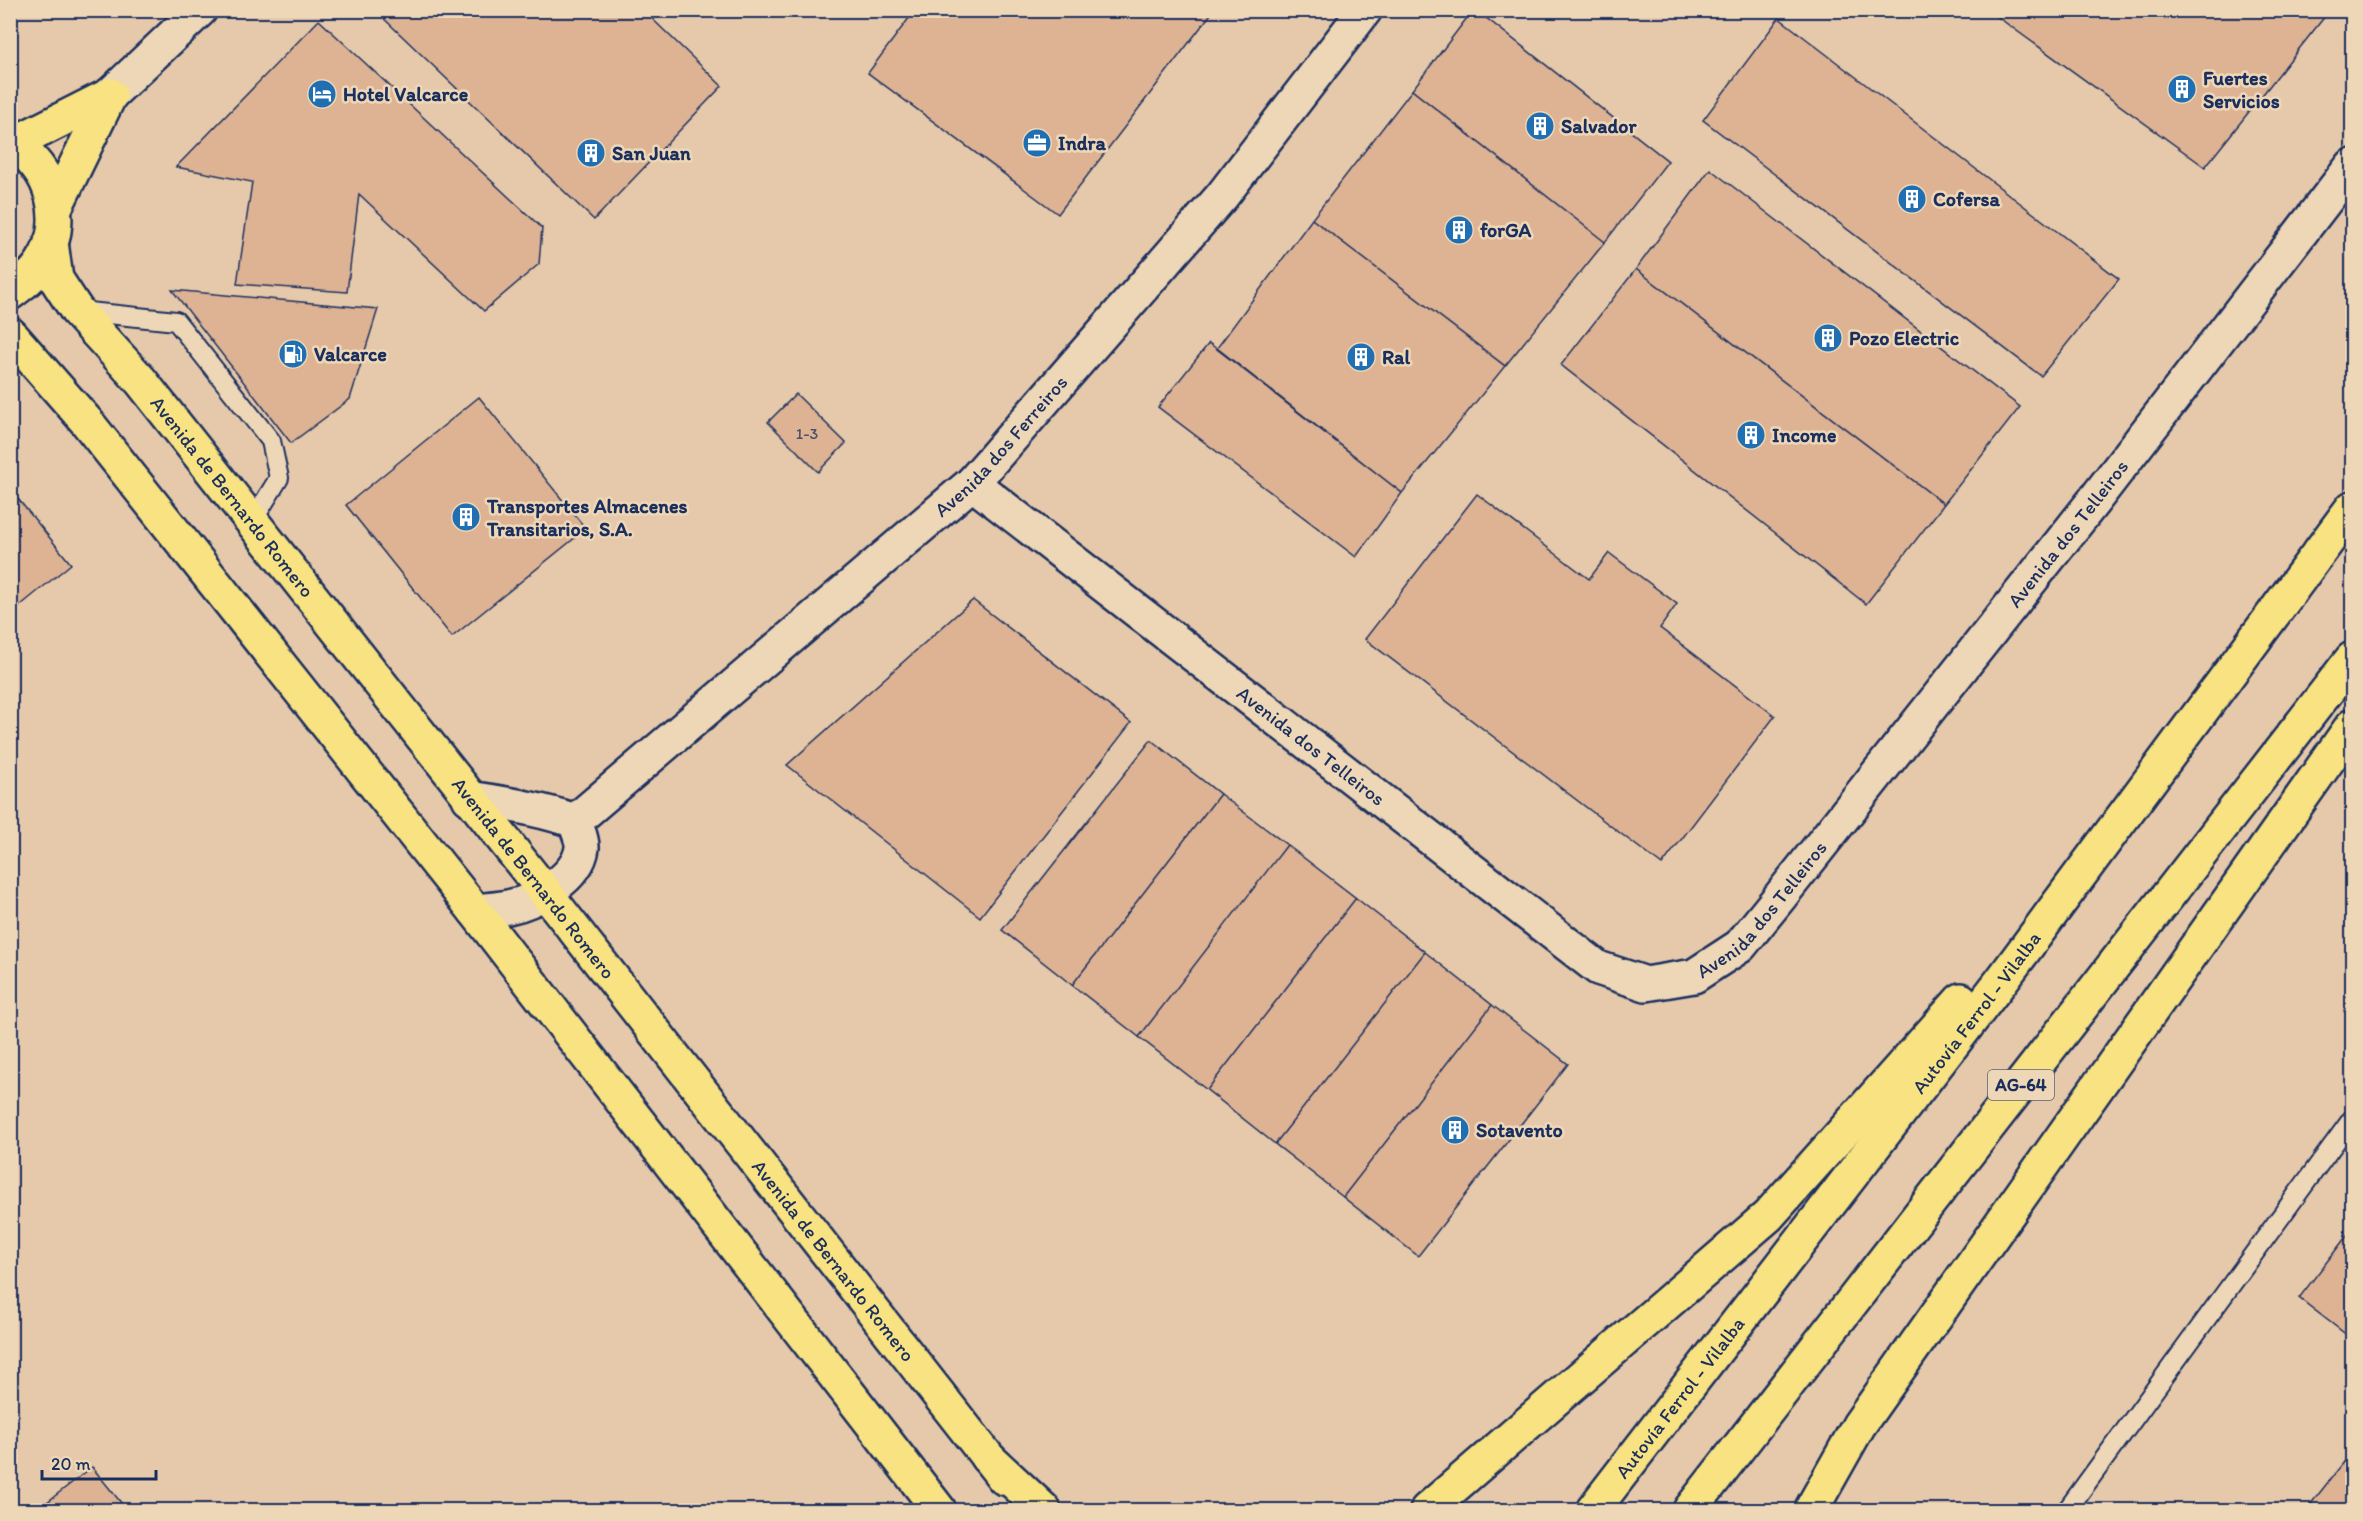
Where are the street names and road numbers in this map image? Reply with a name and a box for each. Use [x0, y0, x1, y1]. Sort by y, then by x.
street label: Avenida dos Ferreiros [929, 370, 1072, 522]
street label: Avenida de Bernardo Romero [146, 391, 319, 602]
street label: Avenida dos Telleiros [2002, 455, 2133, 612]
street label: Avenida dos Telleiros [1232, 681, 1390, 811]
street label: Avenida de Bernardo Romero [447, 772, 621, 984]
street label: Avenida dos Telleiros [1692, 836, 1832, 983]
street label: Autovía Ferrol - Vilalba [1907, 927, 2046, 1098]
road number: AG-64 [1988, 1070, 2054, 1100]
street label: Avenida de Bernardo Romero [747, 1155, 920, 1366]
street label: Autovía Ferrol - Vilalba [1610, 1312, 1750, 1483]

